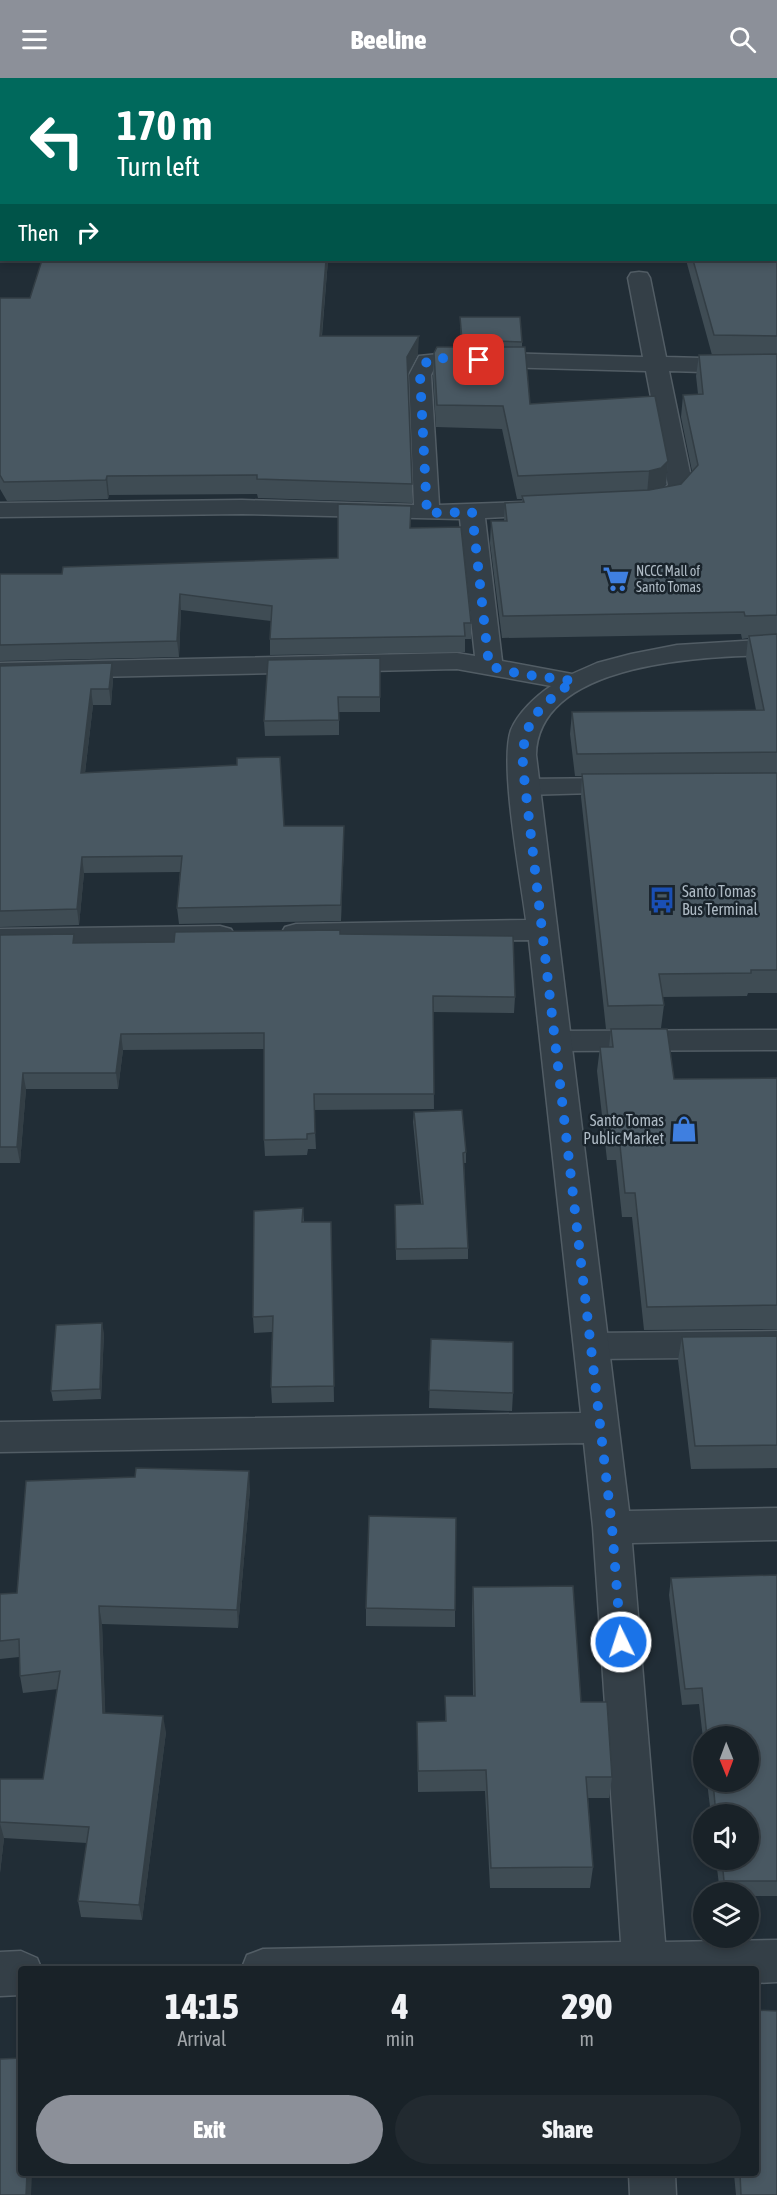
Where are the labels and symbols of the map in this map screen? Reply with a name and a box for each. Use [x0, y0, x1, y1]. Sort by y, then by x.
pin [453, 334, 504, 385]
place label: NCCC Mall of Santo Tomas [636, 563, 701, 595]
supermarket icon: NCCC Mall of Santo Tomas [601, 564, 631, 594]
place label: Santo Tomas Bus Terminal [682, 882, 759, 918]
bus stop icon: Santo Tomas Bus Terminal [647, 885, 677, 915]
place label: Santo Tomas Public Market [583, 1111, 664, 1147]
shop icon: Santo Tomas Public Market [669, 1114, 699, 1144]
position arrow [589, 1610, 653, 1674]
north arrow [693, 1726, 759, 1792]

